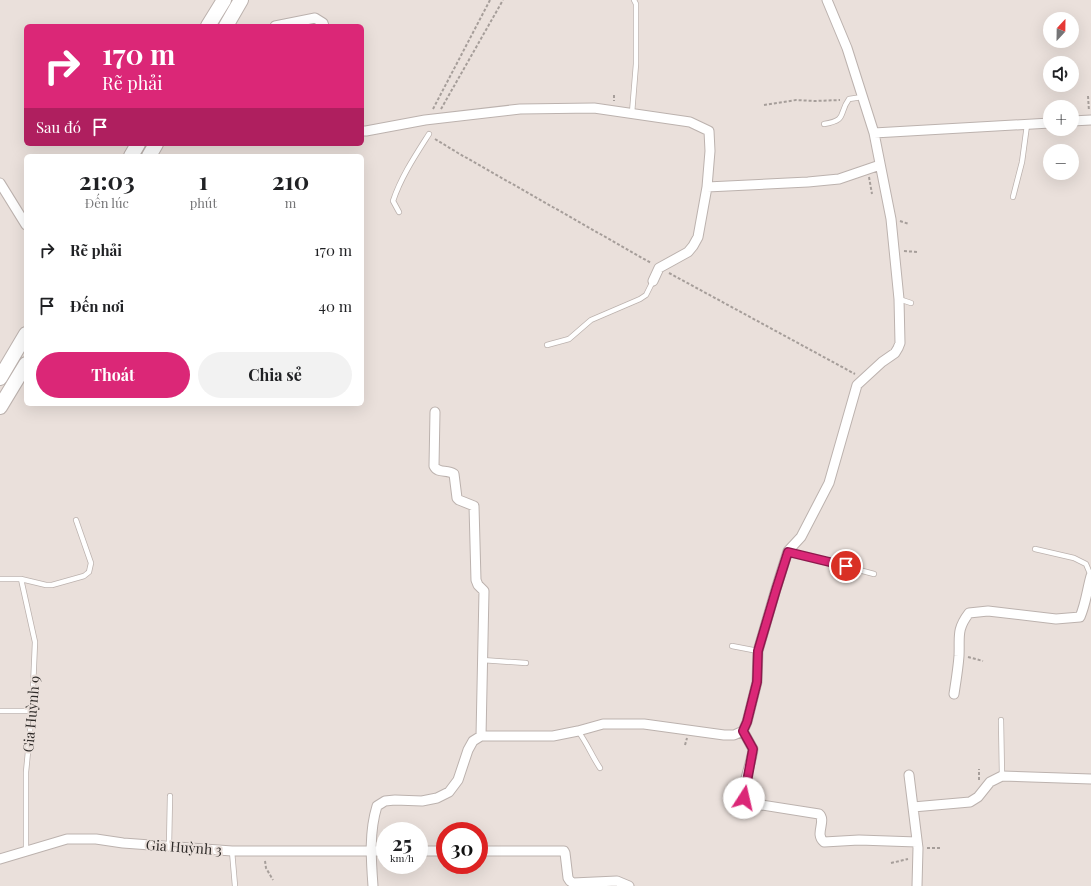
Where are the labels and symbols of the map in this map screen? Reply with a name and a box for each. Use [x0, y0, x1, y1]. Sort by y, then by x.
north arrow [1043, 12, 1079, 48]
pin [829, 549, 863, 583]
street label: Gia Huỳnh 9 [18, 675, 44, 753]
position arrow [723, 777, 765, 819]
speed limit sign: 30 [436, 822, 488, 874]
street label: Gia Huỳnh 3 [145, 835, 223, 859]

